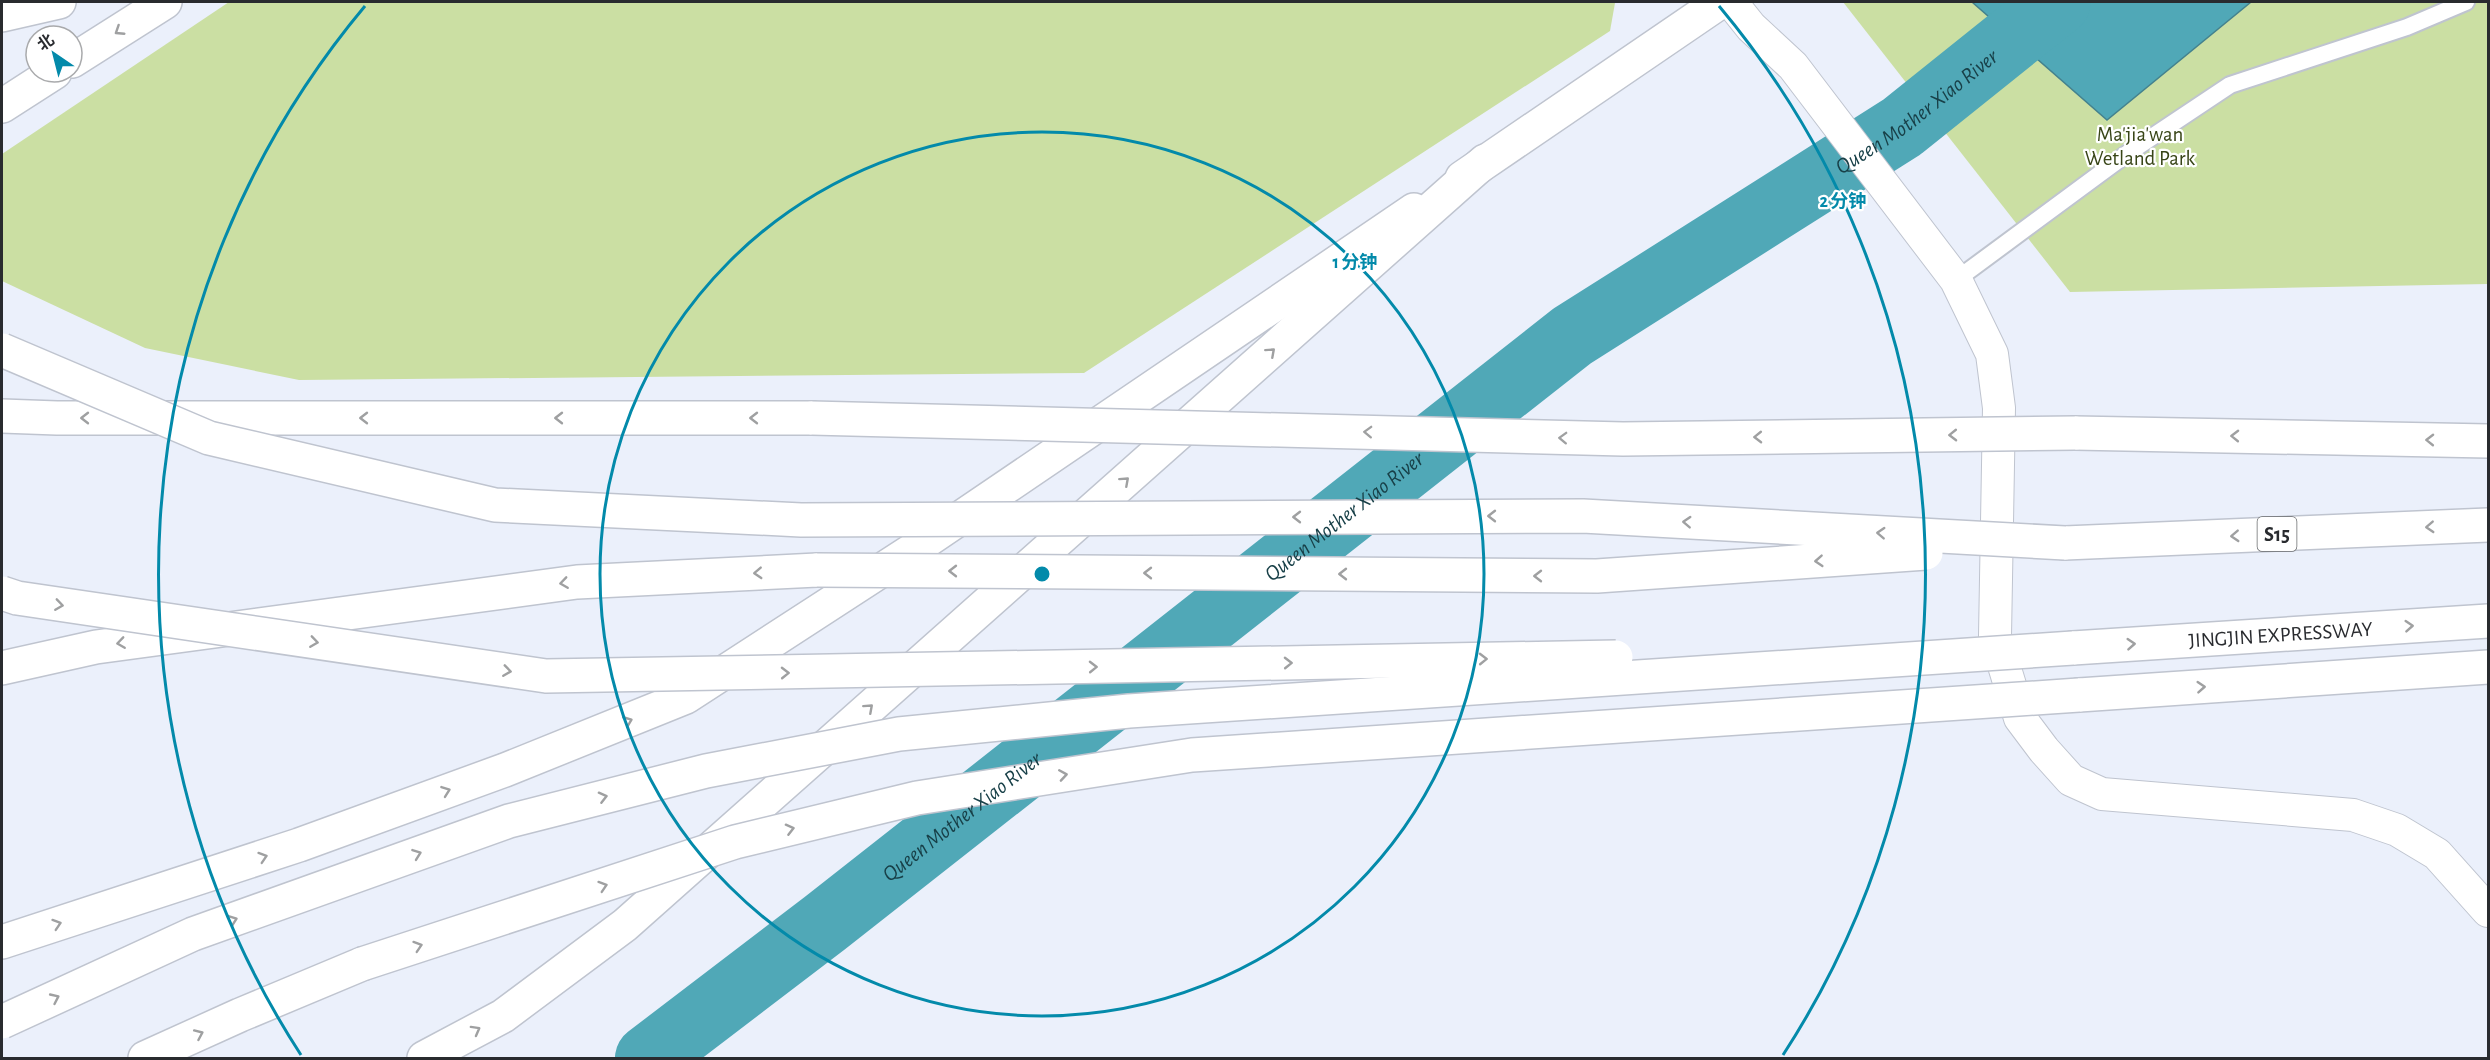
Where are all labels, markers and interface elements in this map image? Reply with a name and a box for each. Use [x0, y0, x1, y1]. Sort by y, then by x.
north arrow [24, 24, 84, 84]
one-way arrow [114, 24, 125, 35]
text: 北 [34, 31, 57, 54]
water label: Queen Mother Xiao River [1832, 45, 2002, 178]
park label: Ma'jia'wan Wetland Park [2085, 124, 2196, 169]
text: 2 分钟 [1819, 191, 1867, 211]
text: 1 分钟 [1332, 252, 1378, 272]
one-way arrow [1264, 348, 1275, 359]
one-way arrow [80, 412, 89, 424]
one-way arrow [359, 412, 368, 424]
one-way arrow [554, 412, 563, 424]
one-way arrow [749, 412, 758, 424]
one-way arrow [1364, 426, 1373, 439]
one-way arrow [1949, 429, 1958, 441]
one-way arrow [2231, 430, 2240, 442]
one-way arrow [1559, 431, 1568, 444]
one-way arrow [1754, 431, 1763, 444]
one-way arrow [2426, 434, 2435, 446]
water label: Queen Mother Xiao River [1261, 447, 1428, 585]
one-way arrow [1118, 477, 1129, 488]
one-way arrow [1487, 510, 1496, 523]
one-way arrow [1292, 511, 1301, 523]
one-way arrow [1682, 516, 1691, 529]
road number: S15 [2258, 517, 2296, 551]
one-way arrow [2426, 521, 2435, 534]
one-way arrow [1877, 527, 1886, 540]
one-way arrow [2231, 530, 2240, 542]
one-way arrow [1814, 554, 1823, 567]
centre of rings [1032, 564, 1052, 584]
one-way arrow [949, 565, 958, 577]
one-way arrow [754, 567, 763, 580]
one-way arrow [1144, 567, 1153, 579]
one-way arrow [1339, 568, 1348, 580]
one-way arrow [1534, 570, 1543, 582]
one-way arrow [559, 577, 568, 589]
one-way arrow [54, 598, 63, 610]
street label: JINGJIN EXPRESSWAY [2188, 619, 2373, 651]
one-way arrow [2405, 620, 2414, 633]
one-way arrow [309, 636, 318, 648]
one-way arrow [116, 637, 125, 649]
one-way arrow [2126, 638, 2136, 651]
one-way arrow [1479, 653, 1488, 666]
one-way arrow [1284, 657, 1293, 669]
one-way arrow [1089, 661, 1098, 674]
one-way arrow [502, 664, 511, 676]
one-way arrow [781, 666, 790, 679]
one-way arrow [2196, 681, 2205, 694]
one-way arrow [862, 704, 873, 715]
one-way arrow [622, 715, 633, 728]
water label: Queen Mother Xiao River [878, 747, 1046, 886]
one-way arrow [1059, 770, 1068, 782]
one-way arrow [440, 786, 451, 799]
one-way arrow [598, 792, 608, 805]
one-way arrow [785, 824, 795, 837]
one-way arrow [411, 849, 422, 861]
one-way arrow [257, 852, 267, 864]
one-way arrow [597, 880, 608, 893]
one-way arrow [228, 914, 238, 927]
one-way arrow [51, 919, 62, 931]
one-way arrow [412, 941, 423, 953]
one-way arrow [48, 993, 59, 1005]
one-way arrow [469, 1026, 480, 1038]
one-way arrow [192, 1030, 203, 1042]

